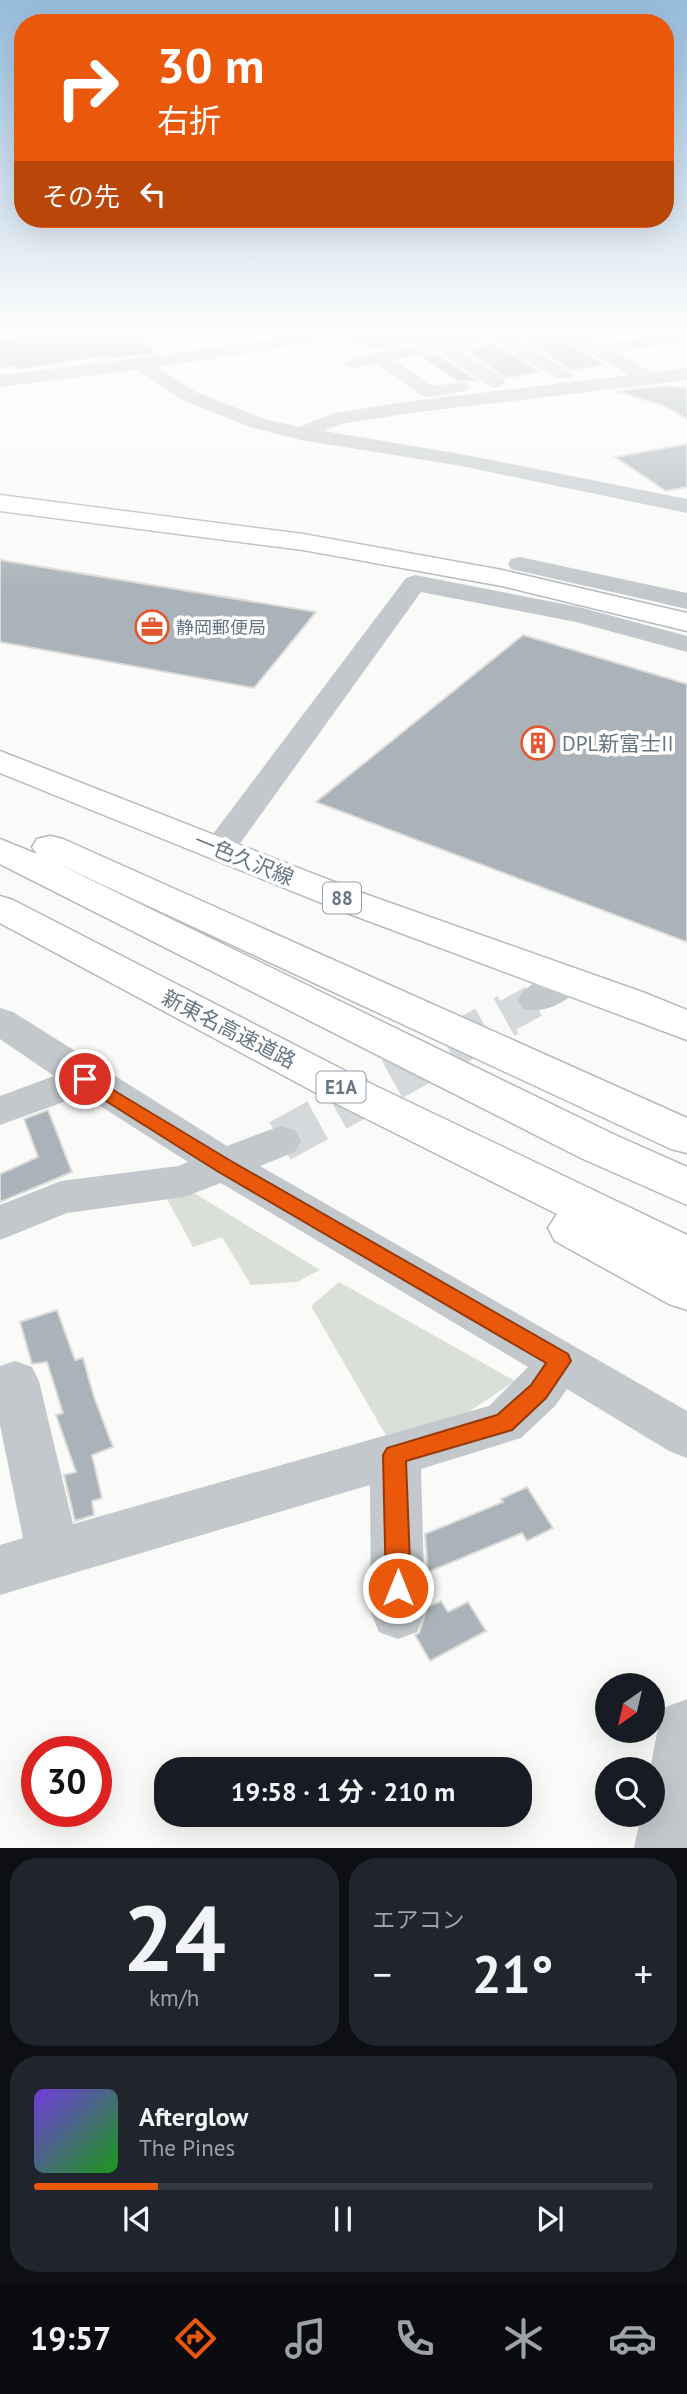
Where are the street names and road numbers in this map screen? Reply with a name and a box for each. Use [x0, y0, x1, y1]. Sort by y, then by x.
street label: 一色久沢線 [190, 827, 298, 891]
road number: 88 [323, 882, 361, 914]
street label: 新東名高速道路 [157, 984, 301, 1074]
road number: E1A [316, 1072, 366, 1102]

